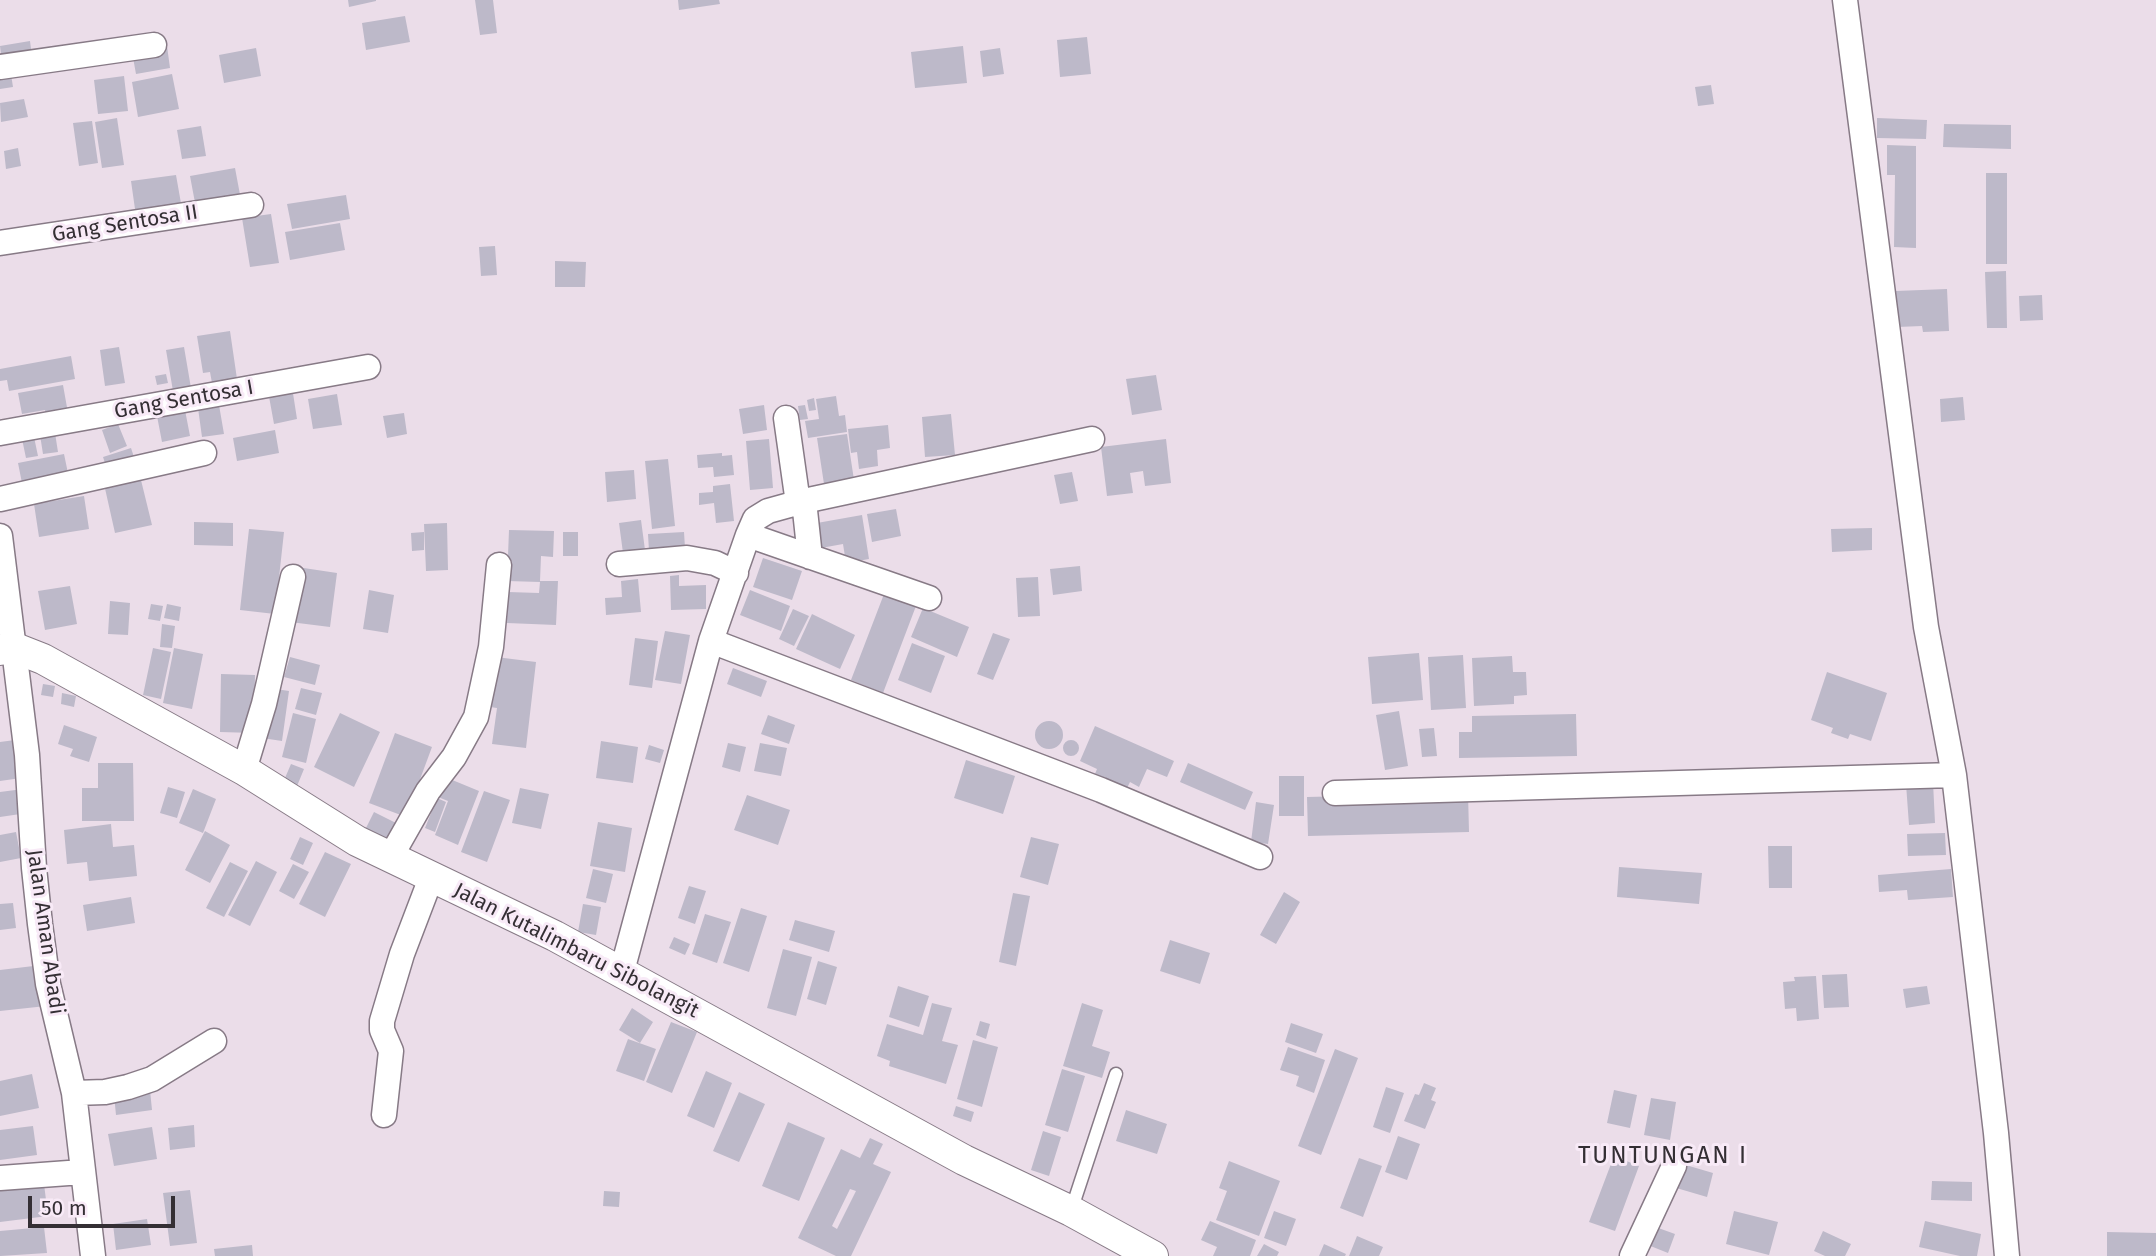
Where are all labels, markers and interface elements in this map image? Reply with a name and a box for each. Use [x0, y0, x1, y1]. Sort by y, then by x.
street label: Gang Sentosa II [50, 200, 200, 248]
street label: Gang Sentosa I [112, 375, 256, 425]
street label: Jalan Aman Abadi [21, 848, 69, 1016]
street label: Jalan Kutalimbaru Sibolangit [449, 878, 703, 1024]
district label: TUNTUNGAN I [1579, 1142, 1747, 1170]
scale bar [32, 1182, 178, 1226]
text: 50 m [41, 1195, 87, 1221]

